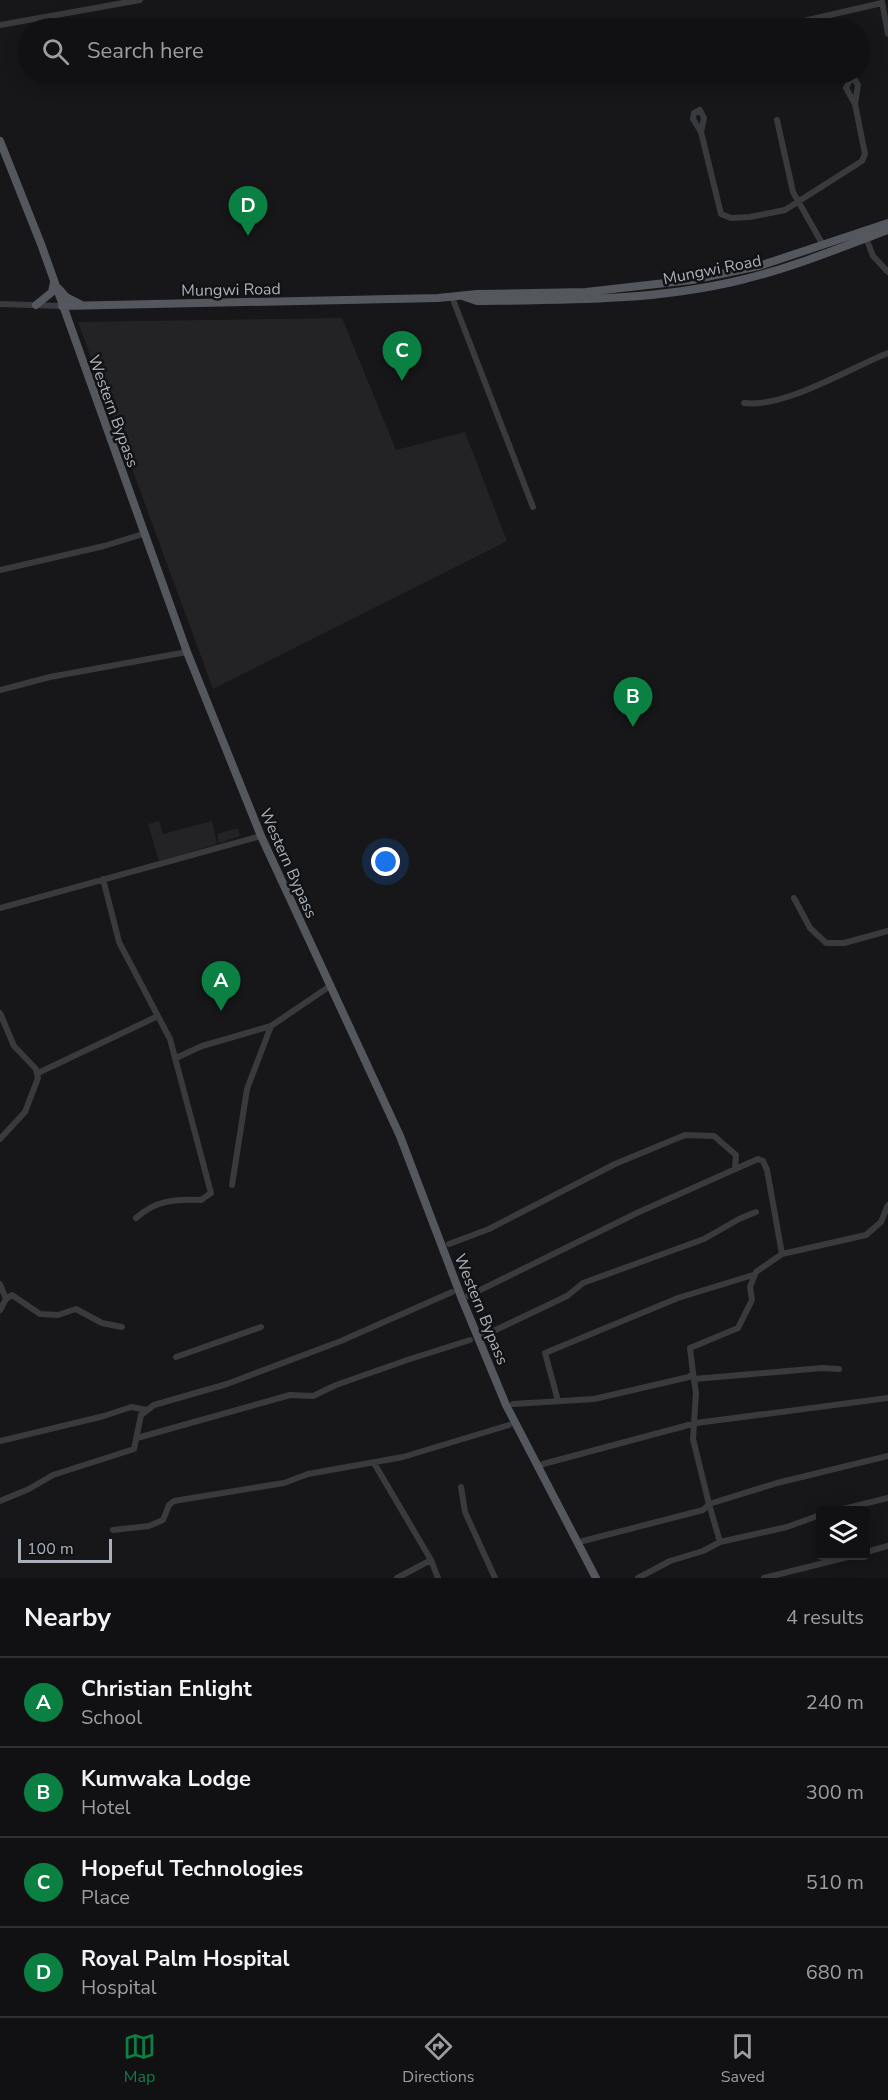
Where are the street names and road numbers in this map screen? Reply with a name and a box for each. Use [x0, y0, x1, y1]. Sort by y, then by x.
street label: Mungwi Road [661, 250, 763, 290]
street label: Mungwi Road [181, 278, 281, 302]
street label: Western Bypass [83, 352, 144, 471]
street label: Western Bypass [254, 805, 322, 922]
street label: Western Bypass [449, 1251, 513, 1368]

